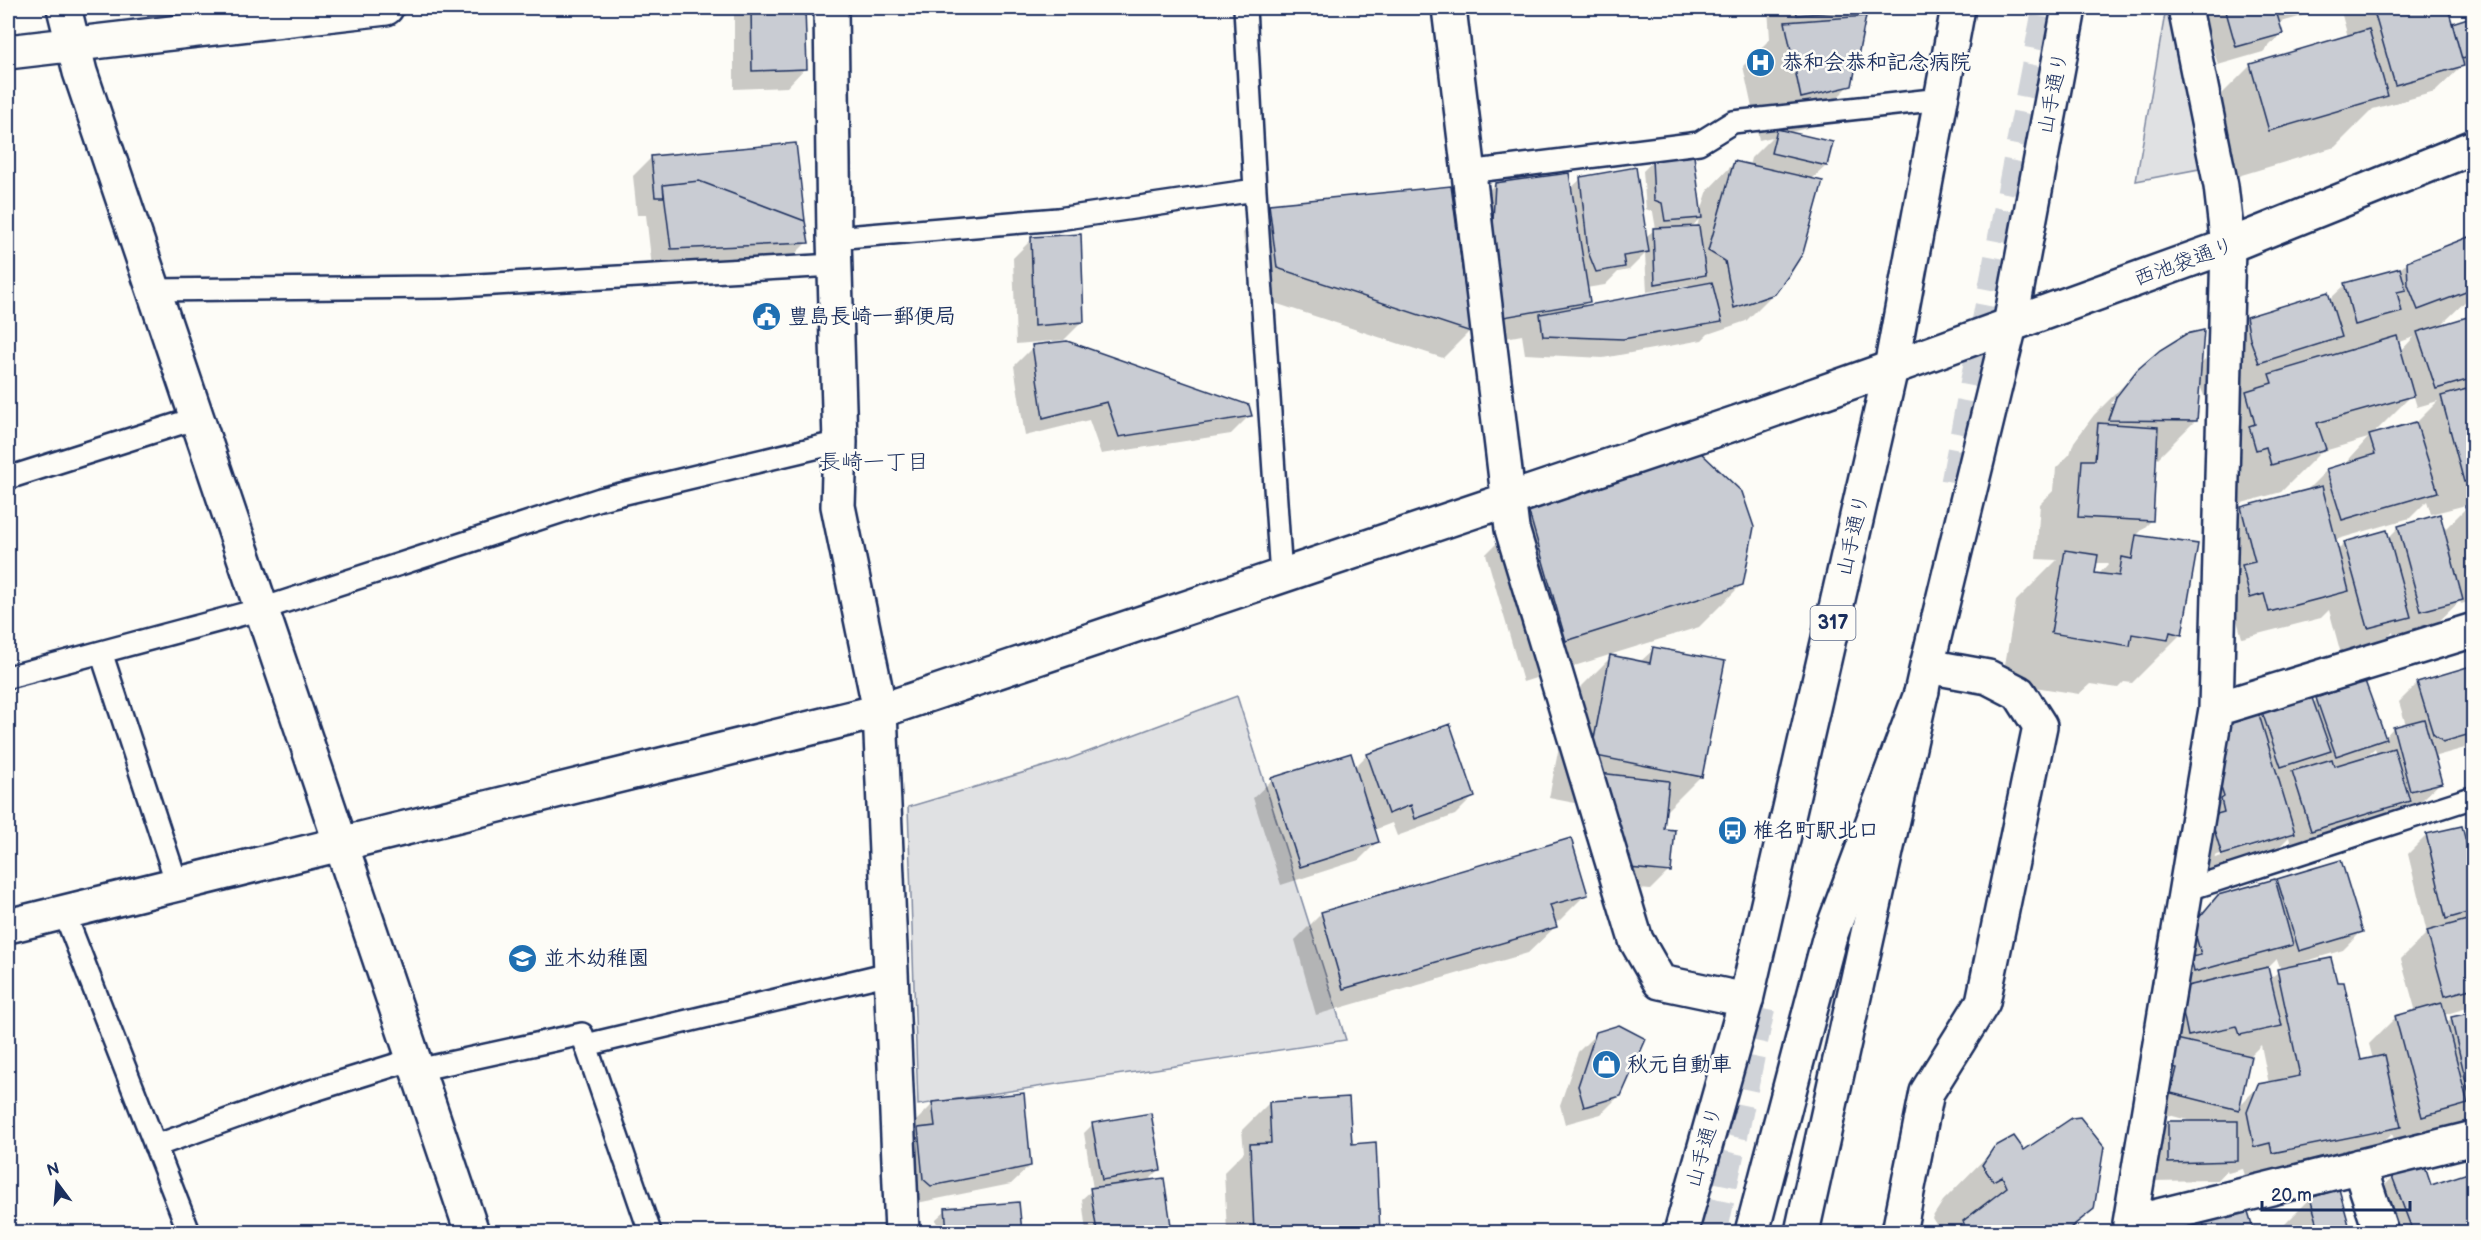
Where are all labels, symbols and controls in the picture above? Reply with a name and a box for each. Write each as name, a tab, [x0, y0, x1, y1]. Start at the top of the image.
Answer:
hospital icon: 恭和会恭和記念病院	[1745, 46, 1777, 78]
street label: 山手通り	[2033, 49, 2073, 137]
place label: 恭和会恭和記念病院	[1782, 50, 1971, 75]
street label: 西池袋通り	[2130, 232, 2238, 292]
public building icon: 豊島長崎一郵便局	[751, 300, 783, 332]
place label: 豊島長崎一郵便局	[788, 304, 956, 329]
district label: 長崎一丁目	[819, 449, 929, 476]
street label: 山手通り	[1831, 491, 1875, 579]
road number: 317	[1810, 606, 1856, 640]
bus stop icon: 椎名町駅北口	[1716, 814, 1748, 846]
place label: 椎名町駅北口	[1753, 818, 1879, 843]
school or university icon: 並木幼稚園	[507, 942, 539, 974]
place label: 並木幼稚園	[544, 946, 649, 971]
shop icon: 秋元自動車	[1590, 1048, 1622, 1080]
place label: 秋元自動車	[1627, 1052, 1732, 1077]
street label: 山手通り	[1680, 1103, 1728, 1191]
north arrow	[27, 1153, 87, 1213]
text: N	[45, 1159, 62, 1181]
scale bar	[2262, 1174, 2410, 1212]
text: 20 m	[2271, 1185, 2312, 1206]

